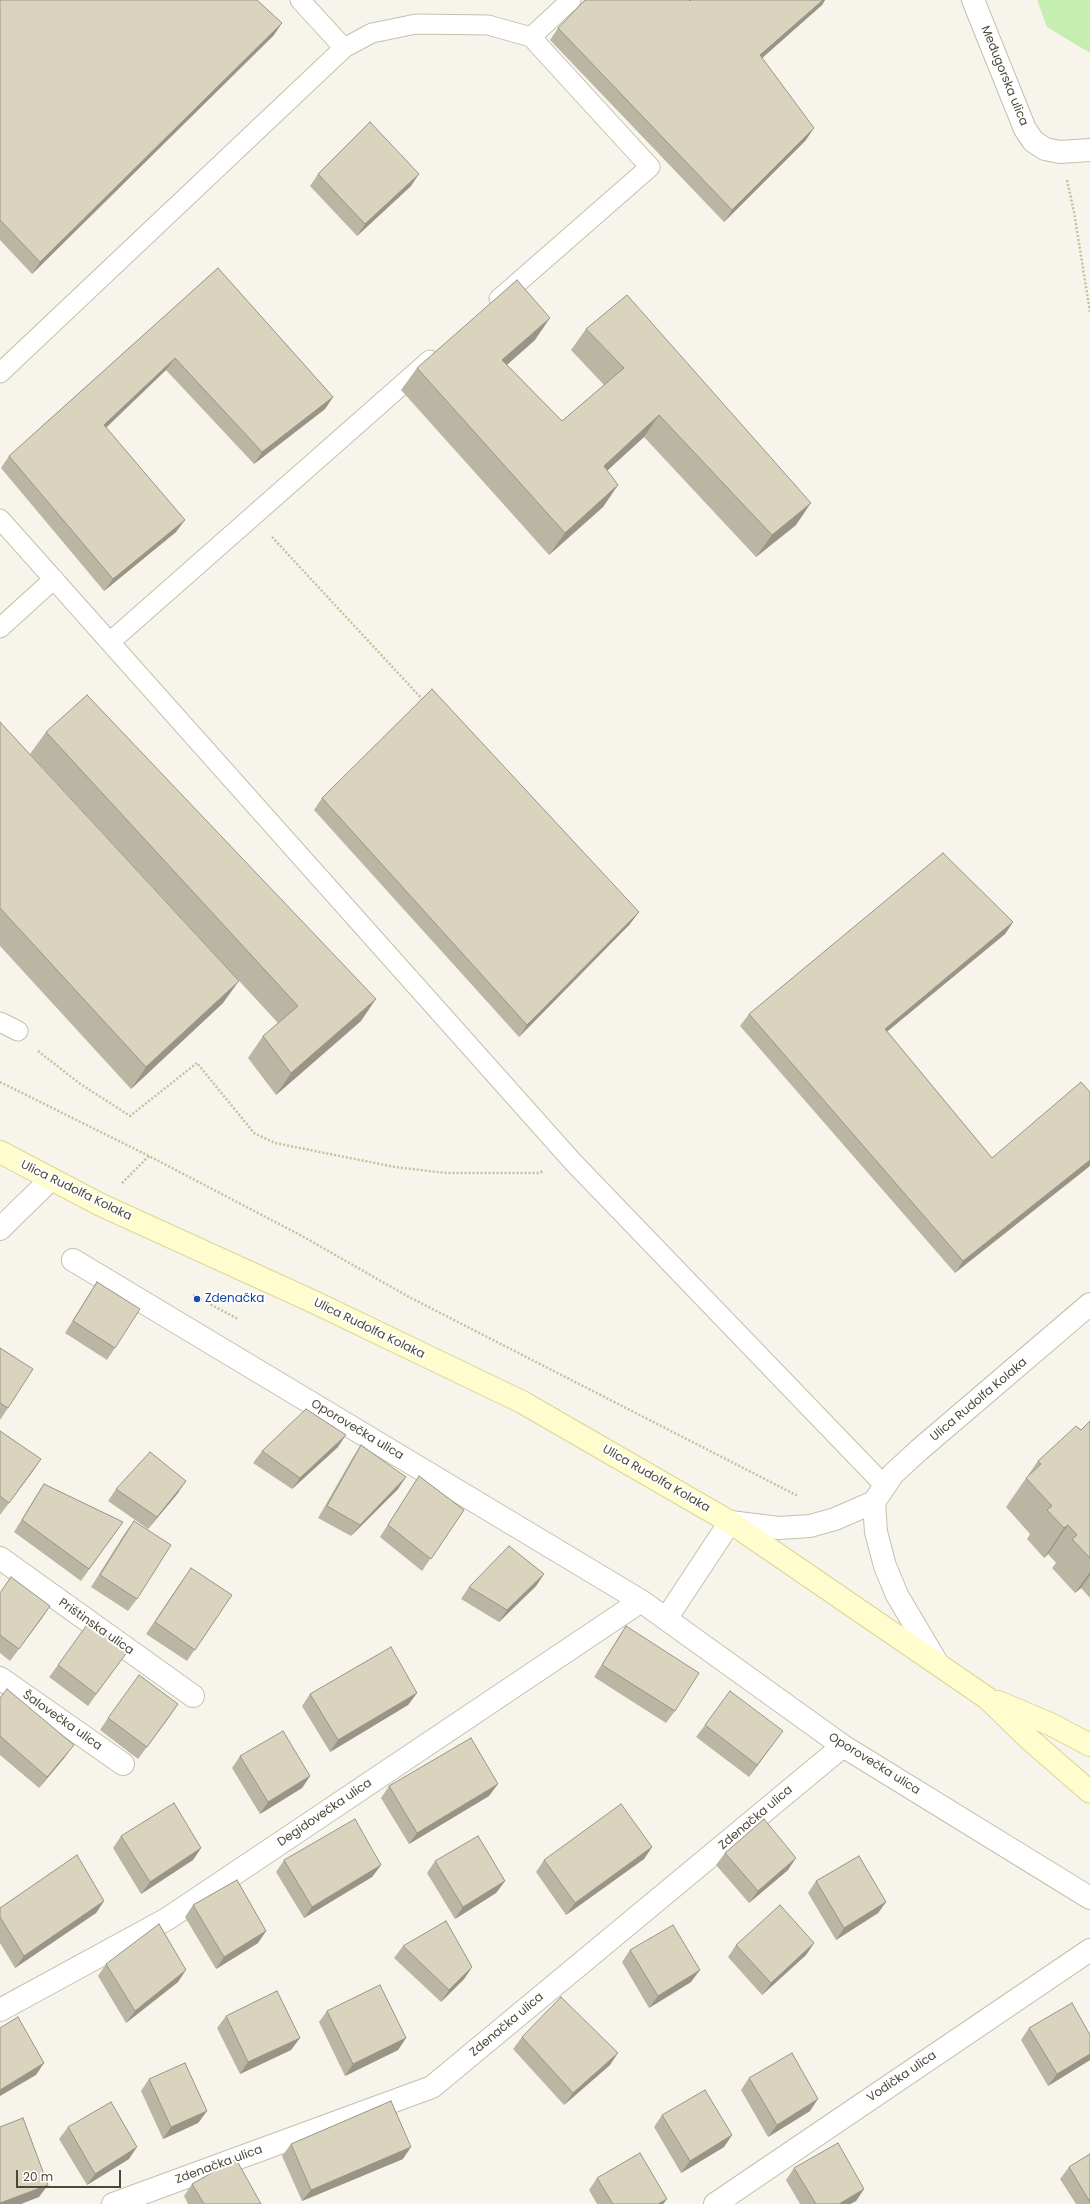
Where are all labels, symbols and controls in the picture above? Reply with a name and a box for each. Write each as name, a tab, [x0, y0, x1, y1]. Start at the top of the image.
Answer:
street label: Međugorska ulica	[977, 24, 1031, 128]
street label: Ulica Rudolfa Kolaka	[18, 1158, 134, 1224]
place label: Zdenačka	[205, 1292, 264, 1306]
marker: Zdenačka	[192, 1294, 202, 1304]
street label: Ulica Rudolfa Kolaka	[311, 1296, 427, 1362]
street label: Ulica Rudolfa Kolaka	[928, 1355, 1030, 1445]
street label: Oporovečka ulica	[308, 1397, 406, 1463]
street label: Ulica Rudolfa Kolaka	[600, 1442, 712, 1516]
street label: Prištinska ulica	[56, 1596, 136, 1658]
street label: Šalovečka ulica	[19, 1688, 105, 1754]
street label: Oporovečka ulica	[826, 1730, 922, 1798]
street label: Degidovečka ulica	[275, 1776, 375, 1850]
street label: Zdenačka ulica	[716, 1783, 796, 1853]
street label: Zdenačka ulica	[467, 1990, 547, 2060]
street label: Vodička ulica	[865, 2048, 939, 2106]
street label: Zdenačka ulica	[174, 2143, 264, 2187]
scale bar	[18, 2162, 123, 2188]
text: 20 m	[23, 2168, 53, 2185]

